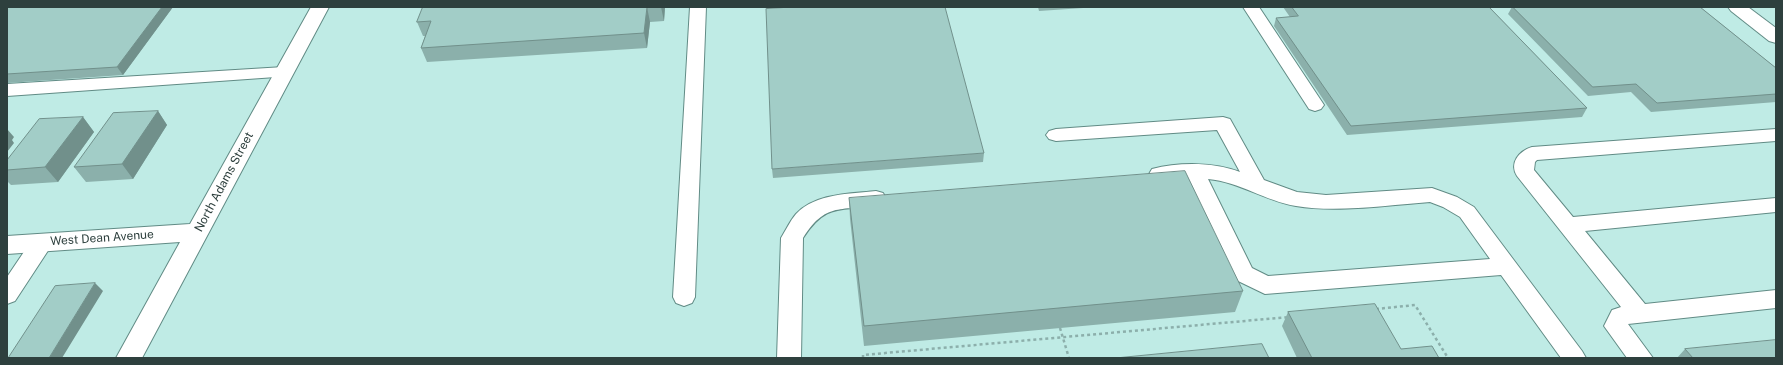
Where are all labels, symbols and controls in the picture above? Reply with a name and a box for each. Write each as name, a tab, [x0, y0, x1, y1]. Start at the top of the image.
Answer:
street label: North Adams Street	[192, 129, 256, 235]
street label: West Dean Avenue	[50, 227, 154, 249]

